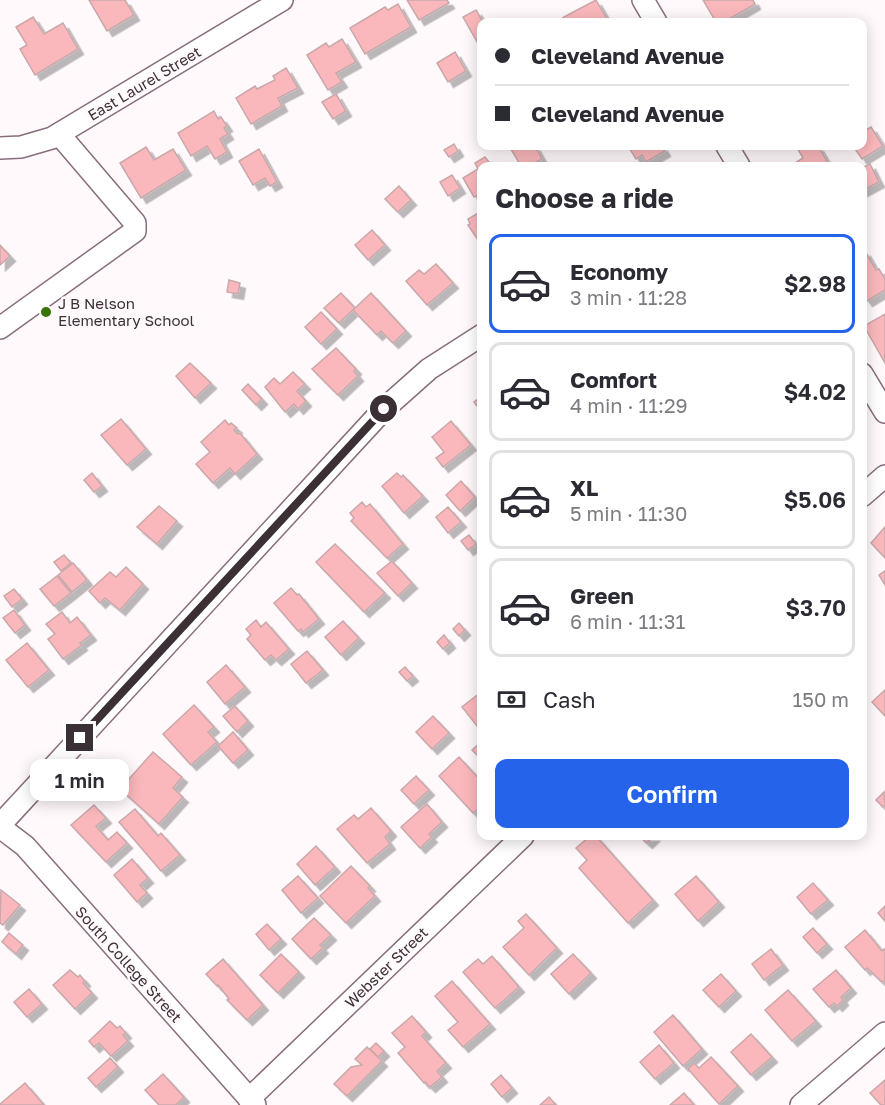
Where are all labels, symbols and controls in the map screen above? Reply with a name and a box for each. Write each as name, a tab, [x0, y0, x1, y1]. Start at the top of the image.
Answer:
street label: East Laurel Street	[84, 42, 204, 124]
text: Cleveland Avenue	[531, 42, 724, 69]
text: Cleveland Avenue	[531, 100, 724, 127]
text: Choose a ride	[495, 182, 674, 214]
icon: car	[498, 257, 552, 311]
text: Economy	[570, 258, 668, 285]
text: $2.98	[784, 270, 846, 297]
text: 3 min · 11:28	[570, 285, 687, 309]
place label: J B Nelson Elementary School	[58, 294, 194, 329]
marker: J B Nelson Elementary School	[39, 305, 53, 319]
icon: car	[498, 365, 552, 419]
text: Comfort	[570, 366, 657, 393]
text: $4.02	[784, 378, 846, 405]
text: 4 min · 11:29	[570, 393, 688, 417]
route start	[370, 395, 397, 422]
icon: car	[498, 473, 552, 527]
text: XL	[570, 474, 598, 501]
text: $5.06	[784, 486, 846, 513]
text: 5 min · 11:30	[570, 501, 687, 525]
icon: car	[498, 581, 552, 635]
text: Green	[570, 582, 634, 609]
text: $3.70	[785, 594, 846, 621]
text: 6 min · 11:31	[570, 609, 685, 633]
icon: cash	[495, 683, 528, 716]
text: Cash	[543, 686, 596, 713]
text: 150 m	[793, 687, 849, 711]
route end	[66, 724, 93, 751]
callout: 1 min	[31, 759, 130, 801]
button: Confirm	[495, 759, 849, 828]
text: 1 min	[54, 768, 105, 792]
street label: South College Street	[72, 902, 186, 1026]
street label: Webster Street	[341, 923, 431, 1011]

